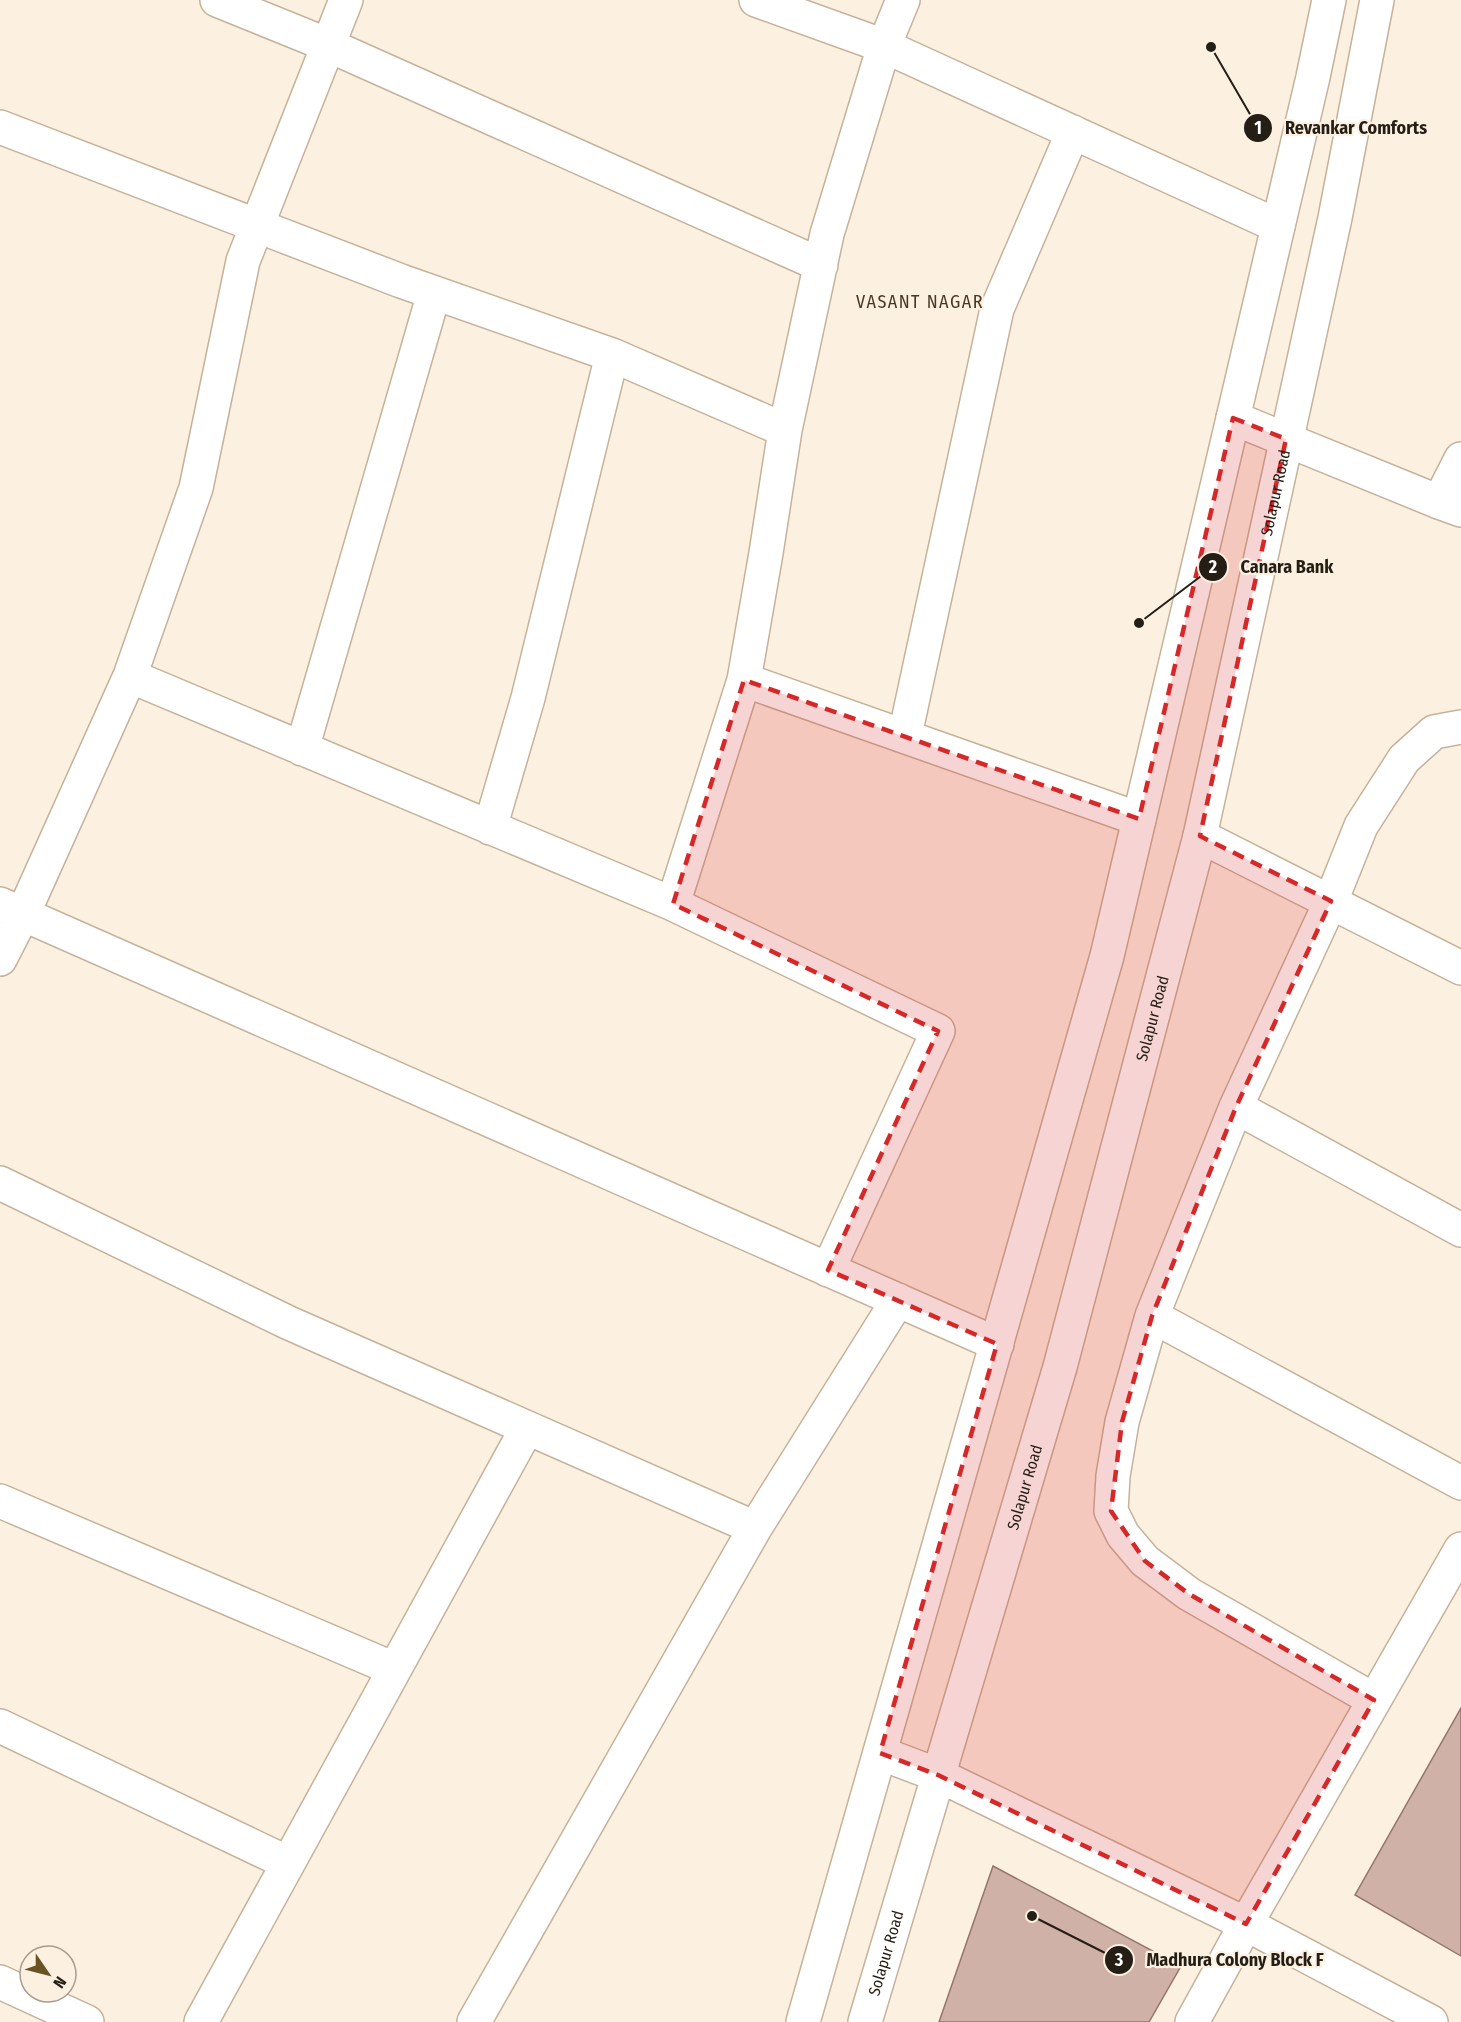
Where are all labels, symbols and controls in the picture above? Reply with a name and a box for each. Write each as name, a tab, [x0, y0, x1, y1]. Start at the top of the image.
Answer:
callout: Revankar Comforts	[1243, 110, 1439, 146]
text: 1	[1254, 117, 1262, 139]
text: Revankar Comforts	[1285, 117, 1427, 139]
district label: VASANT NAGAR	[856, 291, 984, 313]
street label: Solapur Road	[1256, 448, 1294, 538]
callout: Canara Bank	[1198, 549, 1345, 585]
text: 2	[1208, 556, 1217, 578]
text: Canara Bank	[1241, 556, 1334, 578]
street label: Solapur Road	[1132, 973, 1172, 1063]
street label: Solapur Road	[1003, 1442, 1046, 1532]
street label: Solapur Road	[864, 1908, 907, 1998]
callout: Madhura Colony Block F	[1104, 1942, 1335, 1978]
north arrow	[18, 1944, 78, 2004]
text: 3	[1114, 1949, 1124, 1971]
text: Madhura Colony Block F	[1146, 1949, 1324, 1971]
text: N	[49, 1973, 70, 1992]

